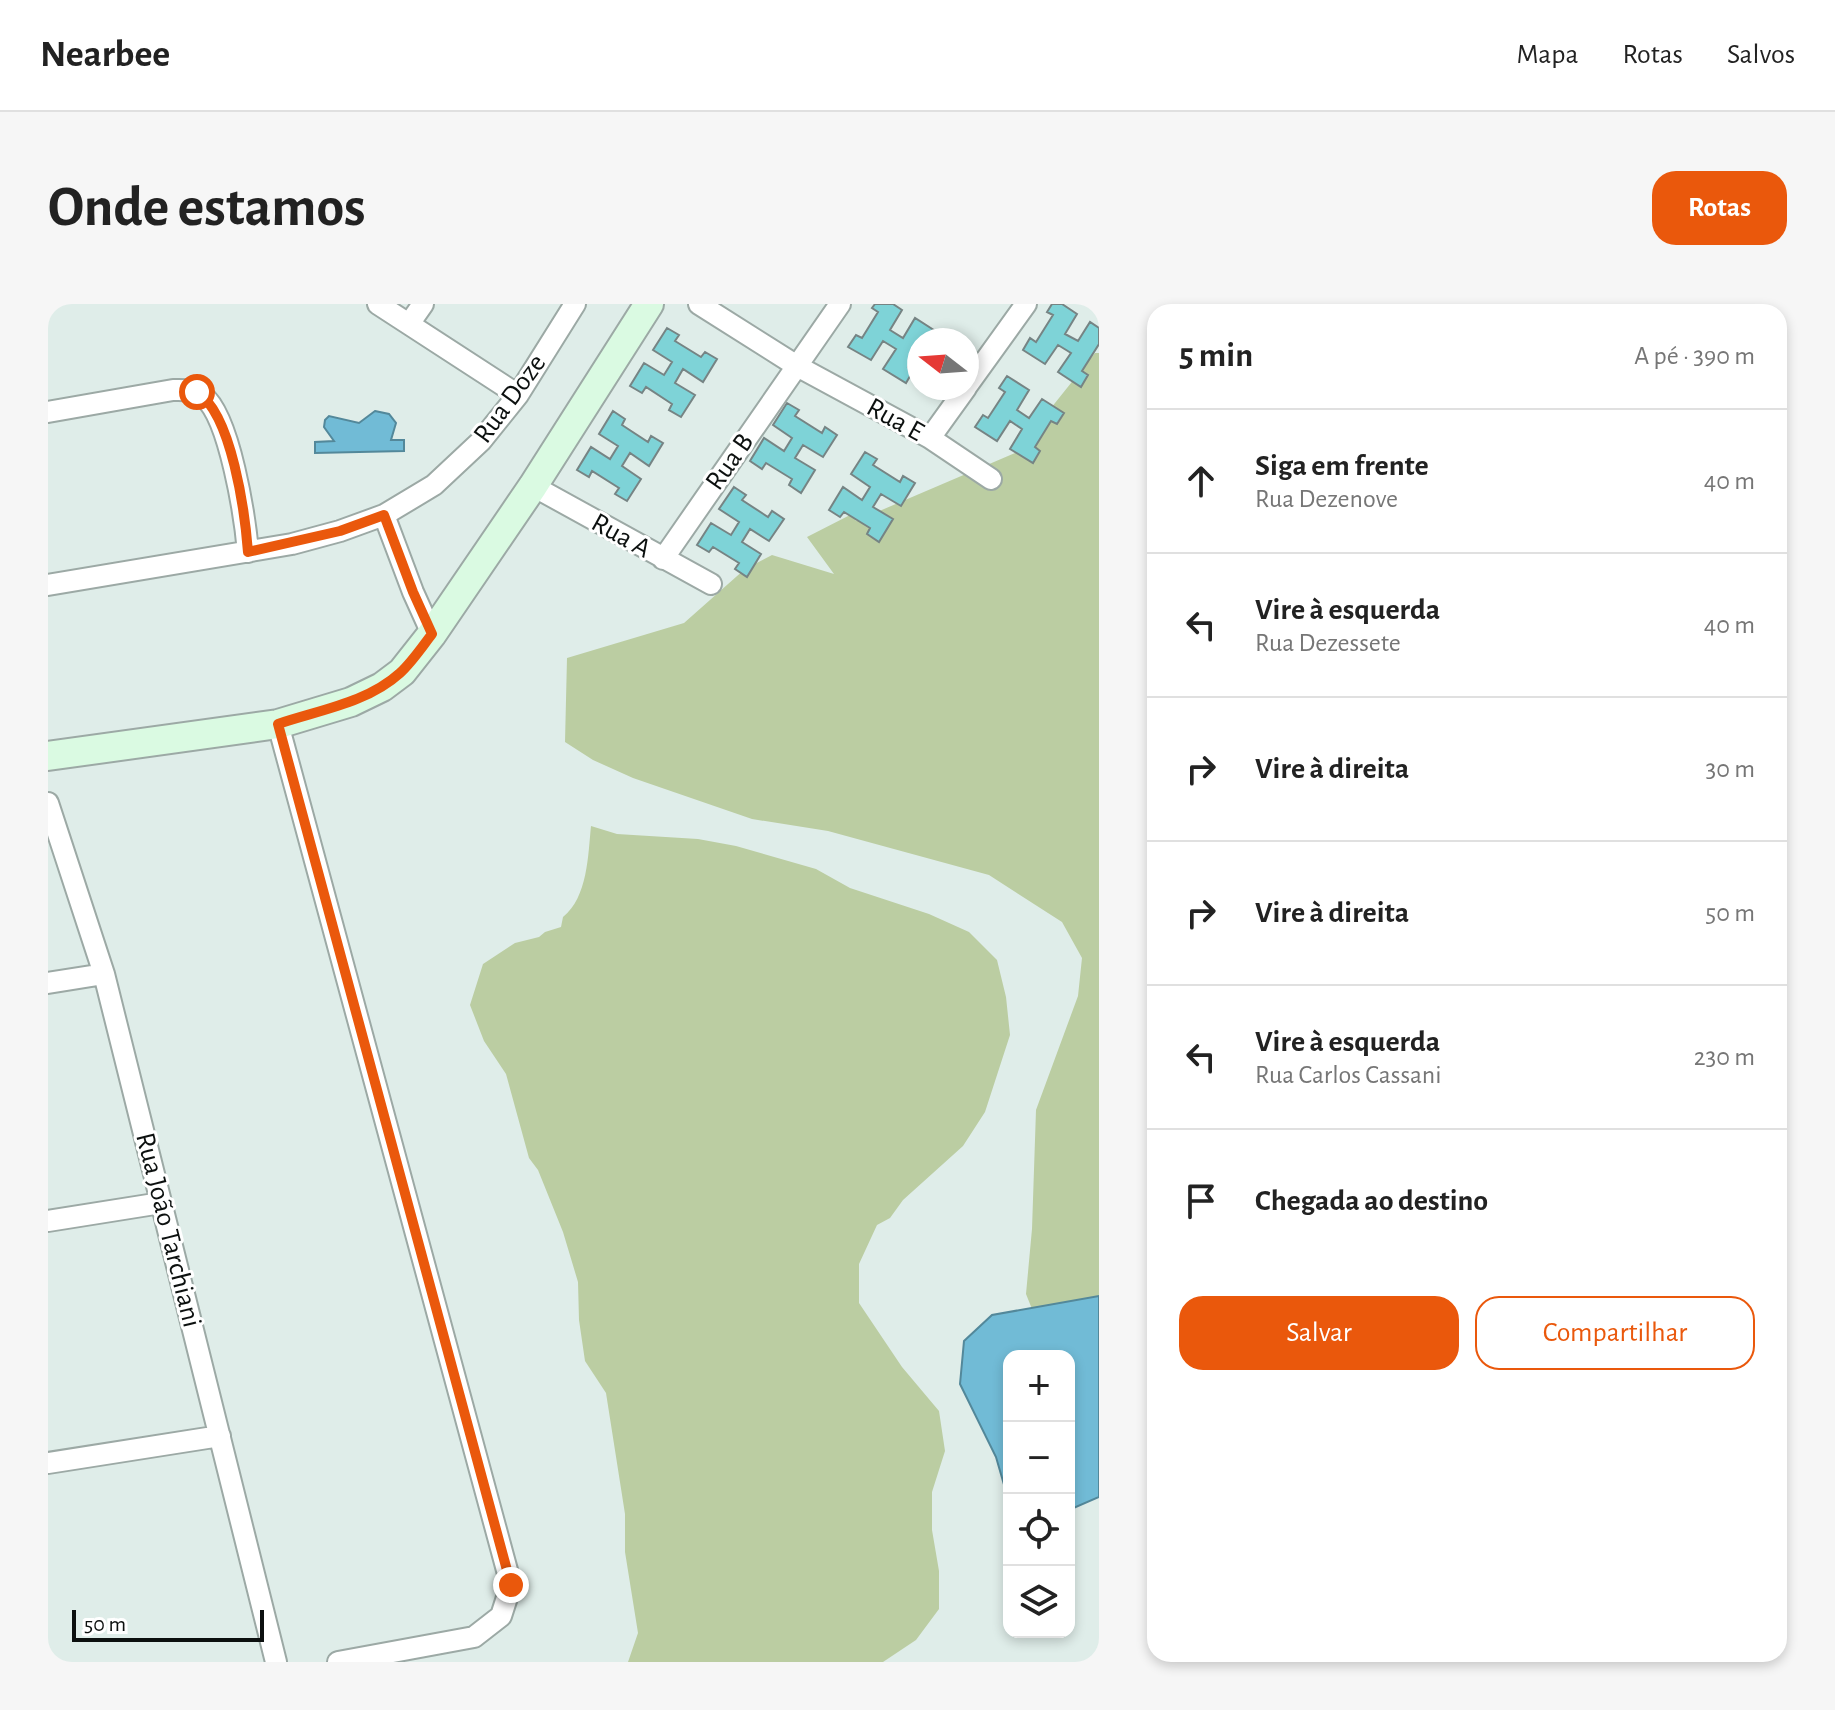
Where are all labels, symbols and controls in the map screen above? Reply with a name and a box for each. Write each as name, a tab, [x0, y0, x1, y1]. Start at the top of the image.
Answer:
text: Nearbee	[40, 36, 170, 74]
text: Mapa	[1517, 41, 1578, 69]
text: Rotas	[1622, 41, 1683, 69]
text: Salvos	[1727, 41, 1795, 69]
button: Rotas	[1652, 171, 1787, 245]
text: Onde estamos	[48, 180, 366, 236]
north arrow	[907, 328, 979, 400]
text: 5 min	[1179, 339, 1253, 373]
text: A pé · 390 m	[1634, 343, 1755, 369]
street label: Rua Doze	[469, 349, 551, 449]
route start	[179, 374, 215, 410]
street label: Rua E	[862, 393, 928, 447]
street label: Rua B	[701, 429, 759, 495]
text: Siga em frente	[1255, 451, 1429, 481]
icon: ahead	[1179, 459, 1223, 503]
text: 40 m	[1704, 468, 1755, 494]
text: Rua Dezenove	[1255, 486, 1398, 512]
street label: Rua A	[587, 508, 655, 564]
text: Vire à esquerda	[1255, 595, 1440, 625]
icon: left	[1179, 603, 1223, 647]
text: 40 m	[1704, 612, 1755, 638]
text: Rua Dezessete	[1255, 630, 1401, 656]
icon: right	[1179, 747, 1223, 791]
text: Vire à direita	[1255, 754, 1409, 784]
text: 30 m	[1705, 756, 1755, 782]
icon: right	[1179, 891, 1223, 935]
text: Vire à direita	[1255, 898, 1409, 928]
text: 50 m	[1705, 900, 1755, 926]
text: Vire à esquerda	[1255, 1027, 1440, 1057]
icon: left	[1179, 1035, 1223, 1079]
text: 230 m	[1694, 1044, 1755, 1070]
text: Rua Carlos Cassani	[1255, 1062, 1442, 1088]
street label: Rua João Tarchiani	[130, 1130, 206, 1330]
icon: arrive	[1179, 1179, 1223, 1223]
text: Chegada ao destino	[1255, 1186, 1488, 1216]
button: Salvar	[1179, 1296, 1459, 1370]
button: Compartilhar	[1475, 1296, 1755, 1370]
map controls	[1003, 1350, 1075, 1638]
button: +	[1003, 1350, 1075, 1422]
button: −	[1003, 1422, 1075, 1494]
button: locate	[1003, 1494, 1075, 1566]
button: layers	[1003, 1566, 1075, 1638]
route end	[493, 1567, 529, 1603]
scale bar	[72, 1606, 264, 1642]
text: 50 m	[84, 1613, 126, 1635]

